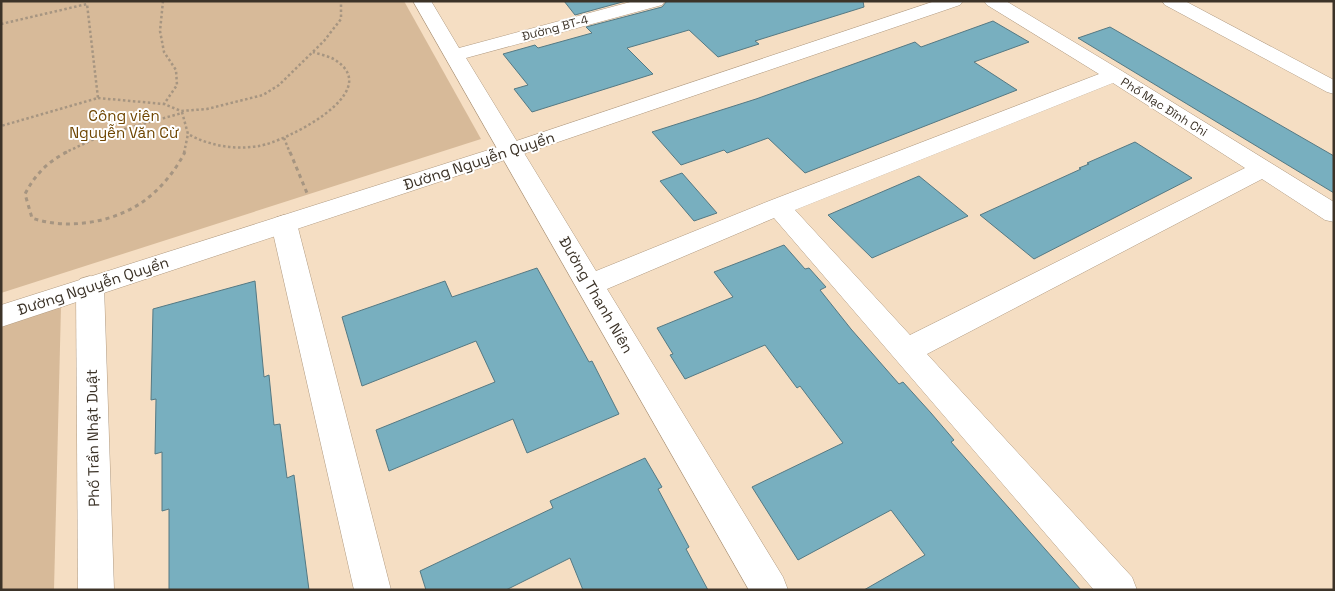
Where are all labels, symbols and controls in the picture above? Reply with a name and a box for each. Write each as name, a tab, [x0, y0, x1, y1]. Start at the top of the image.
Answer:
street label: Đường BT-4	[520, 11, 590, 45]
street label: Phố Mạc Đĩnh Chi	[1118, 74, 1210, 140]
park label: Công viên Nguyễn Văn Cừ	[69, 106, 179, 142]
street label: Đường Nguyễn Quyền	[401, 127, 557, 194]
street label: Đường Thanh Niên	[555, 233, 638, 357]
street label: Đường Nguyễn Quyền	[15, 252, 171, 319]
street label: Phố Trần Nhật Duật	[82, 369, 103, 507]

